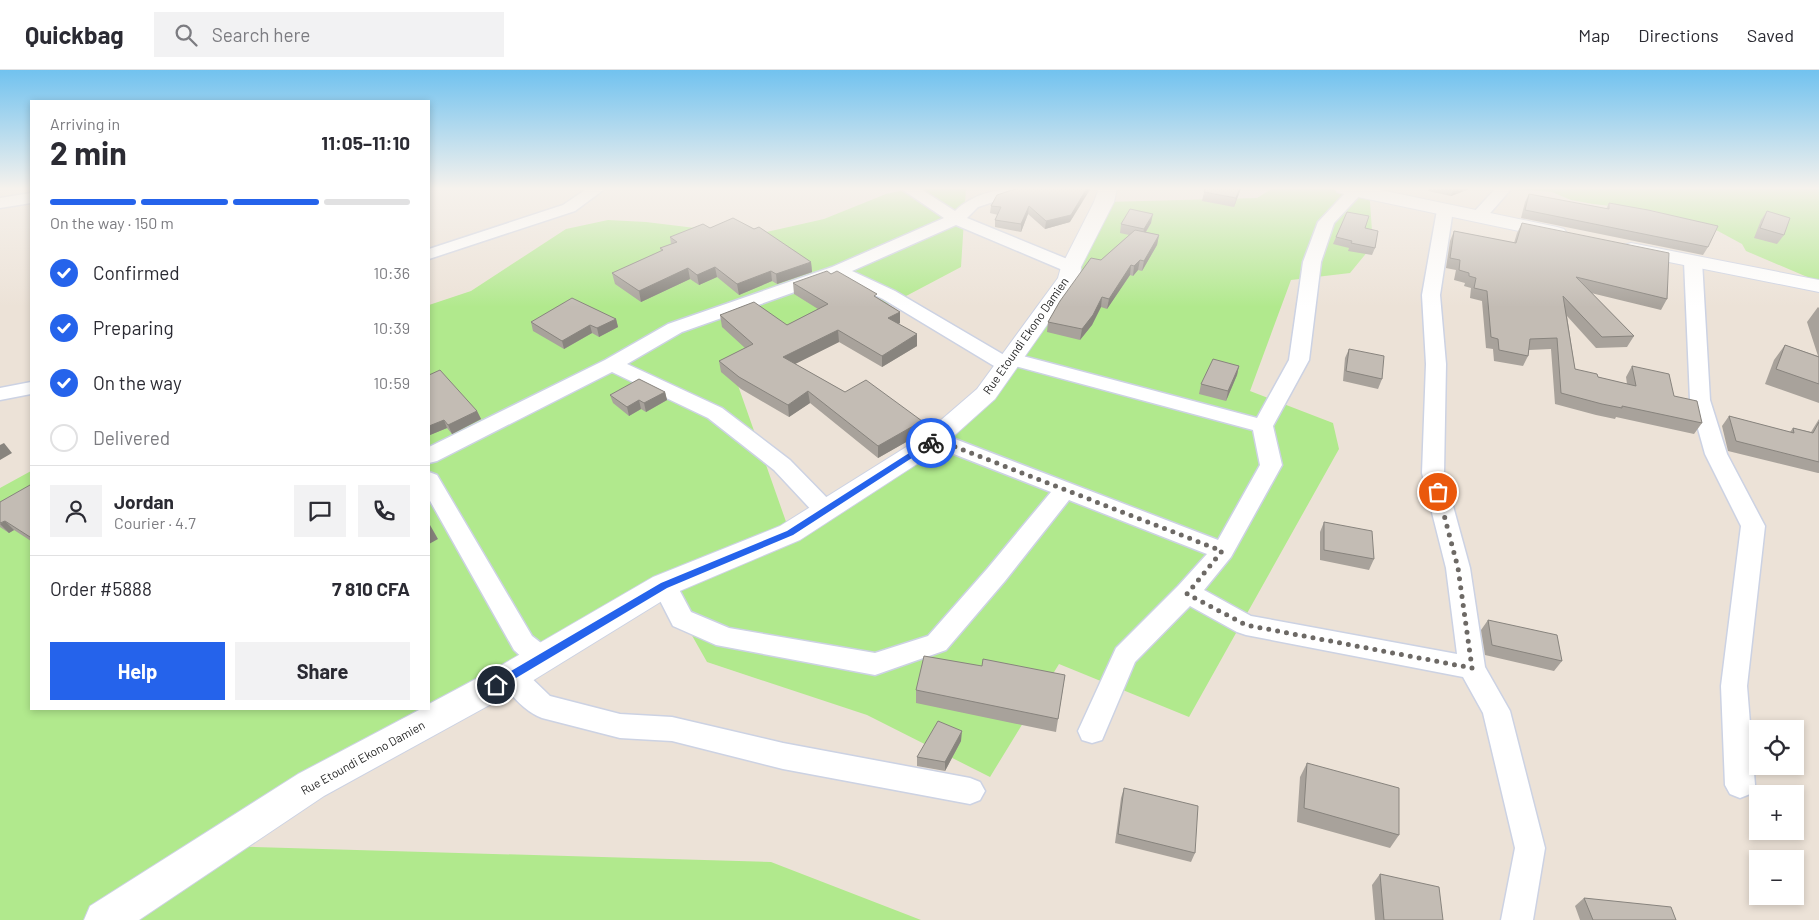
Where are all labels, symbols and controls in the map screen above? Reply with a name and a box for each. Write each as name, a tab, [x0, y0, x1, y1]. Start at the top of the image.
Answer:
search box	[154, 12, 504, 57]
text: Quickbag	[25, 20, 124, 49]
icon: search	[172, 21, 200, 49]
text: Search here	[212, 23, 310, 46]
text: Map	[1578, 24, 1610, 46]
text: Directions	[1638, 24, 1719, 46]
text: Saved	[1747, 24, 1794, 46]
text: Arriving in	[50, 114, 120, 133]
text: 11:05–11:10	[321, 131, 410, 154]
text: 2 min	[50, 133, 127, 171]
text: On the way · 150 m	[50, 213, 174, 232]
icon: check	[50, 259, 78, 287]
text: Confirmed	[93, 261, 180, 284]
text: 10:36	[373, 263, 410, 282]
street label: Rue Etoundi Ekono Damien	[979, 274, 1071, 397]
icon: check	[50, 314, 78, 342]
text: Preparing	[93, 316, 174, 339]
text: 10:39	[373, 318, 410, 337]
icon: check	[50, 369, 78, 397]
text: On the way	[93, 371, 182, 394]
text: 10:59	[373, 373, 410, 392]
courier	[906, 418, 956, 468]
text: Delivered	[93, 426, 170, 449]
icon: bike	[917, 429, 945, 457]
pin	[1417, 471, 1459, 513]
icon: bag	[1424, 478, 1452, 506]
button: person	[50, 485, 102, 537]
button: chat	[294, 485, 346, 537]
button: phone	[358, 485, 410, 537]
text: Jordan	[114, 490, 174, 513]
text: Courier · 4.7	[114, 513, 196, 532]
text: Order #5888	[50, 577, 152, 600]
text: 7 810 CFA	[332, 577, 410, 600]
button: Help	[50, 642, 225, 700]
button: Share	[235, 642, 410, 700]
pin	[475, 664, 517, 706]
icon: home	[482, 671, 510, 699]
street label: Rue Etoundi Ekono Damien	[298, 717, 427, 797]
map controls	[1749, 720, 1804, 905]
button: locate	[1749, 720, 1804, 775]
button: +	[1749, 785, 1804, 840]
button: −	[1749, 850, 1804, 905]

